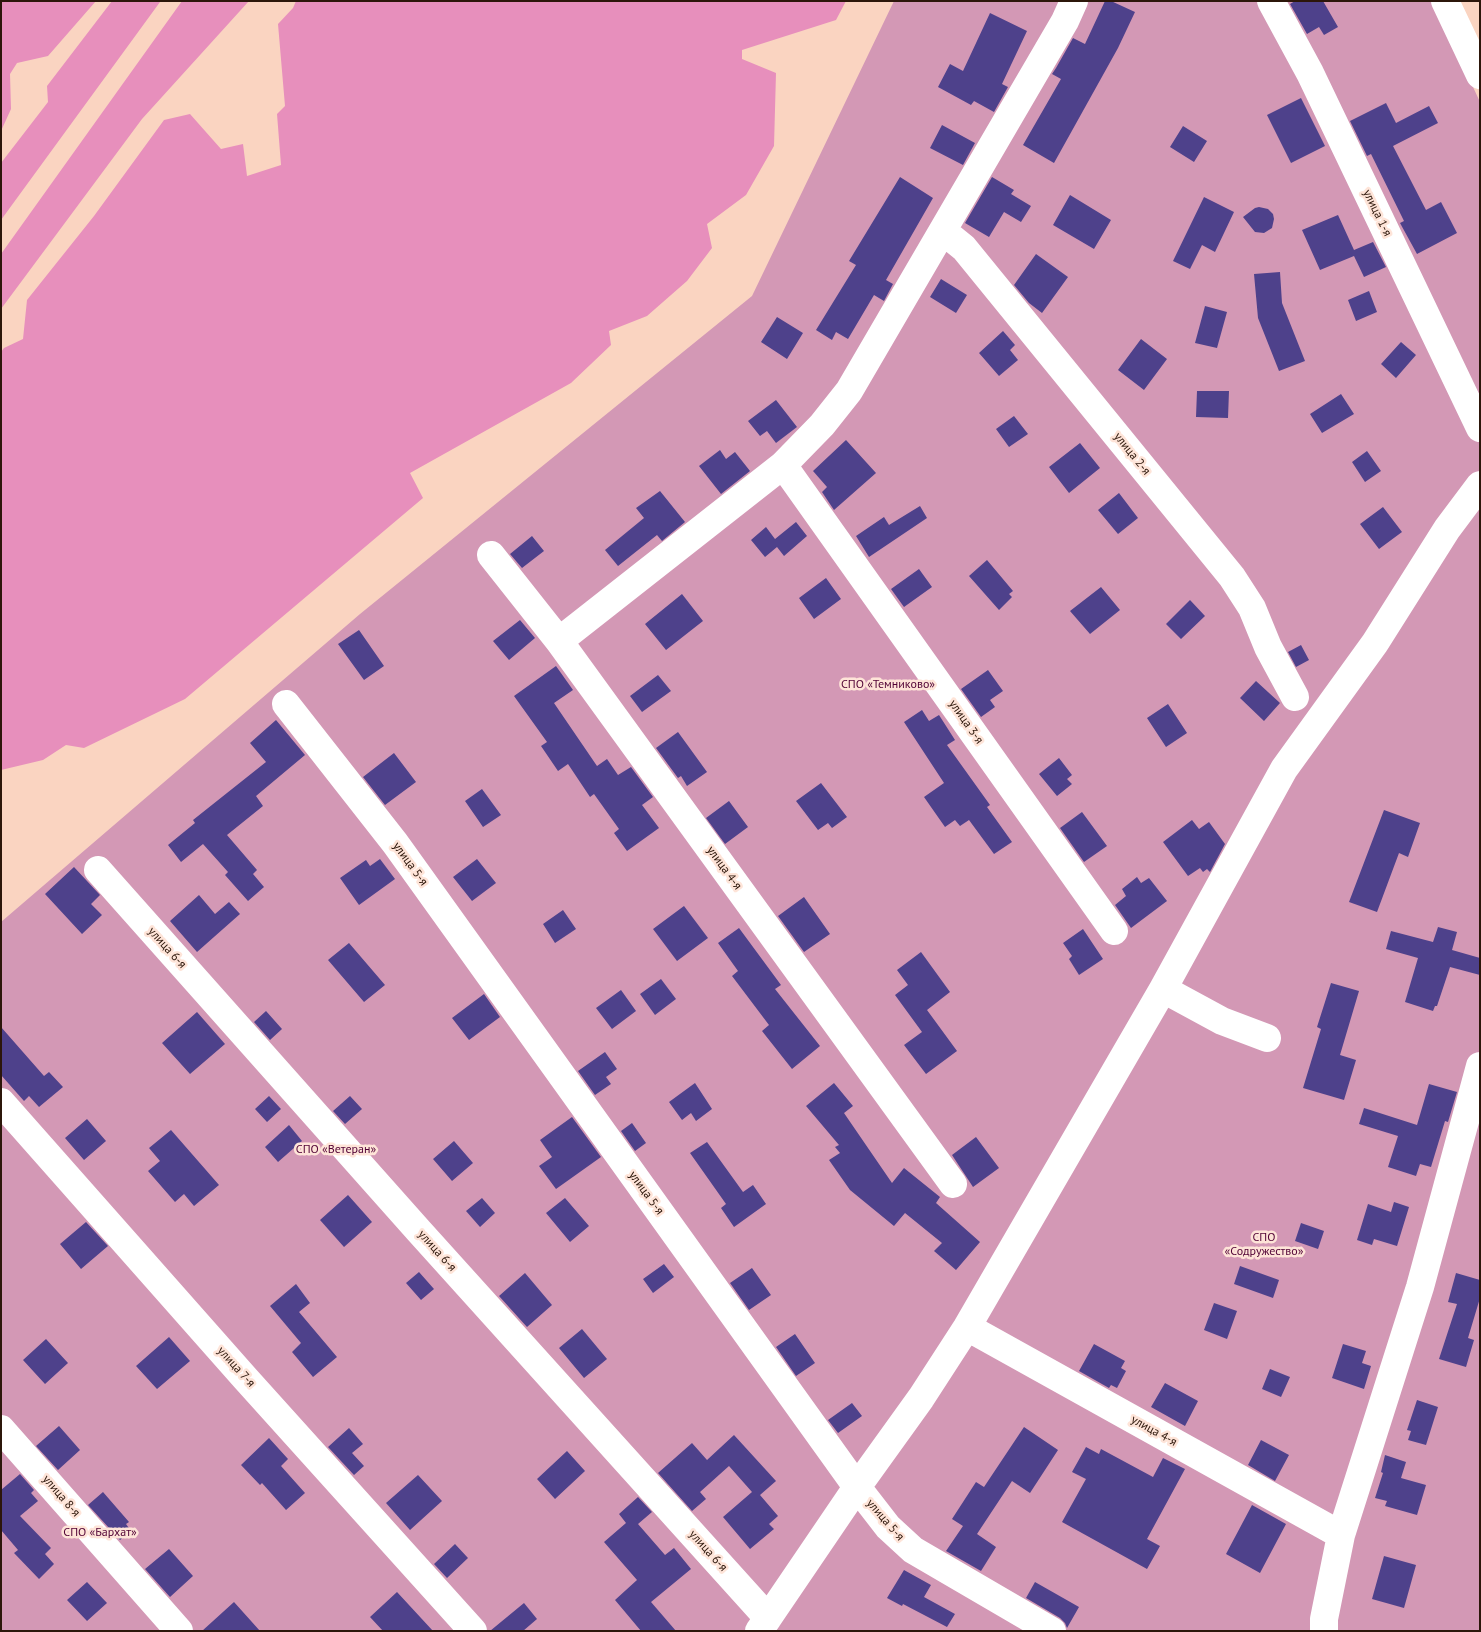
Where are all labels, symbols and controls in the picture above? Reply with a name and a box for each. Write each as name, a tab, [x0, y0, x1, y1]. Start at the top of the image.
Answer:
street label: улица 1-я	[1360, 187, 1394, 239]
street label: улица 2-я	[1111, 430, 1153, 478]
park label: СПО «Темниково»	[841, 678, 935, 692]
street label: улица 3-я	[946, 697, 986, 747]
street label: улица 5-я	[389, 839, 431, 889]
street label: улица 4-я	[703, 843, 745, 893]
street label: улица 6-я	[145, 924, 189, 972]
park label: СПО «Ветеран»	[296, 1143, 376, 1157]
street label: улица 5-я	[625, 1168, 667, 1218]
street label: улица 6-я	[415, 1227, 459, 1275]
park label: СПО «Содружество»	[1225, 1231, 1303, 1259]
street label: улица 7-я	[214, 1344, 258, 1390]
street label: улица 4-я	[1129, 1413, 1179, 1449]
street label: улица 8-я	[39, 1472, 83, 1520]
street label: улица 5-я	[863, 1496, 907, 1544]
park label: СПО «Бархат»	[63, 1526, 137, 1540]
street label: улица 6-я	[686, 1527, 730, 1575]

